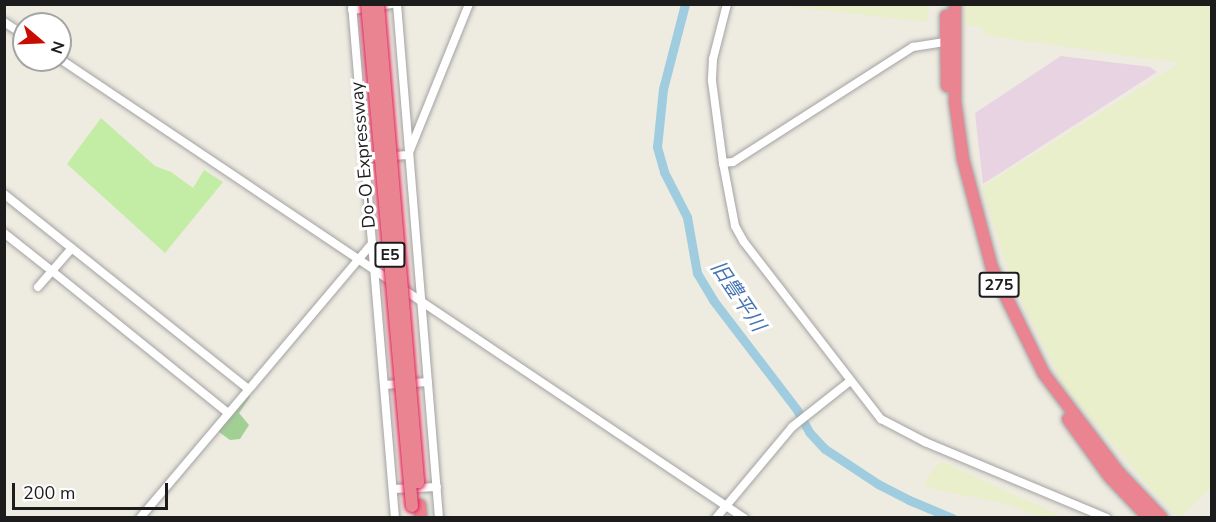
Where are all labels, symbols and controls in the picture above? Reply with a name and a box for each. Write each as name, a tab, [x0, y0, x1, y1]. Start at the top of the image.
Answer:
north arrow	[12, 12, 72, 72]
text: N	[45, 38, 69, 56]
street label: Do-O Expressway	[346, 81, 380, 229]
road number: E5	[374, 242, 406, 268]
water label: 旧豊平川	[706, 256, 770, 336]
road number: 275	[978, 272, 1020, 298]
scale bar	[15, 471, 171, 509]
text: 200 m	[23, 481, 75, 505]

